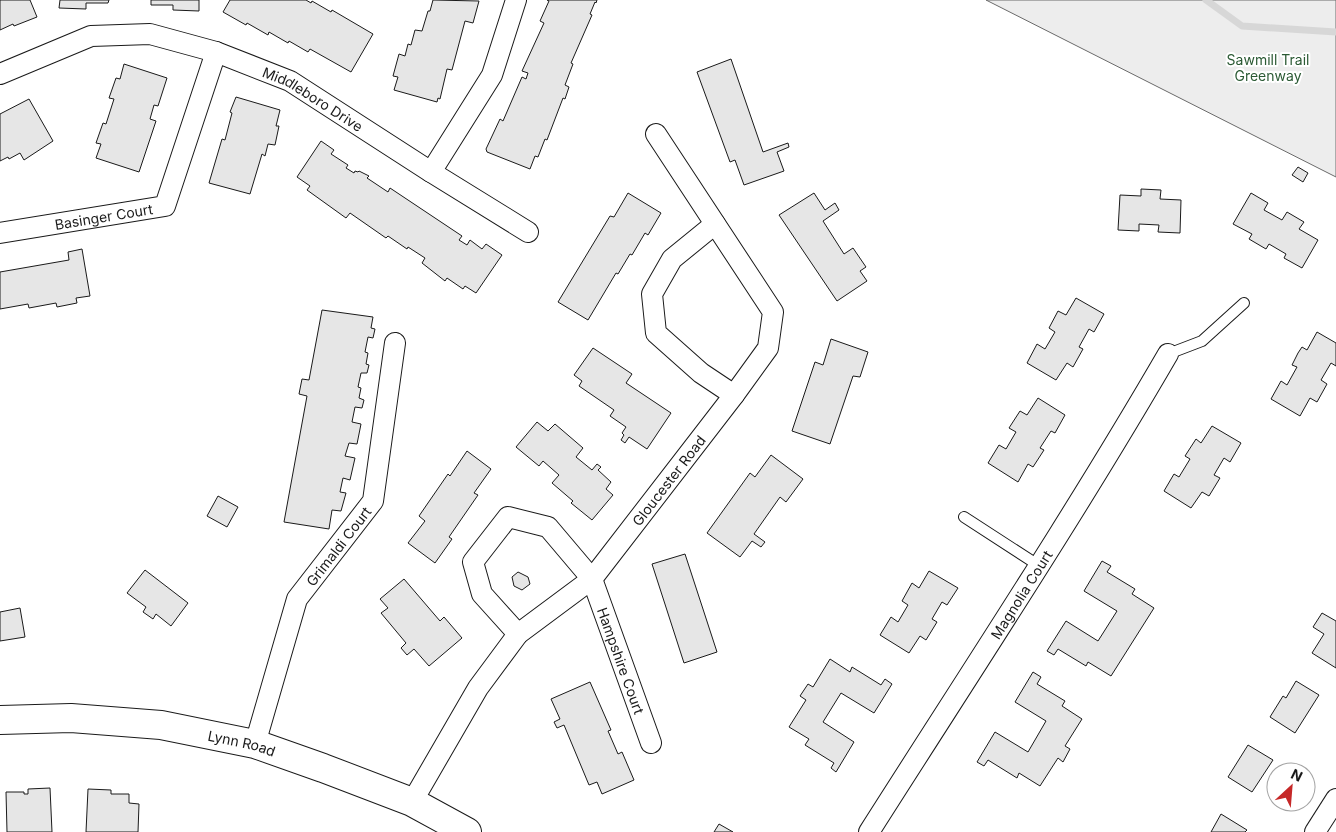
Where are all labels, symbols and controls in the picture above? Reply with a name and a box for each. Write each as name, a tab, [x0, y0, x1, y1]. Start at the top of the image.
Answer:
park label: Sawmill Trail Greenway	[1227, 51, 1309, 84]
street label: Middleboro Drive	[260, 63, 366, 134]
street label: Basinger Court	[53, 200, 154, 232]
street label: Gloucester Road	[628, 432, 709, 529]
street label: Grimaldi Court	[302, 503, 374, 589]
street label: Magnolia Court	[987, 547, 1055, 642]
street label: Hampshire Court	[594, 605, 648, 717]
street label: Lynn Road	[206, 726, 278, 759]
north arrow	[1266, 762, 1316, 812]
text: N	[1288, 765, 1305, 785]

